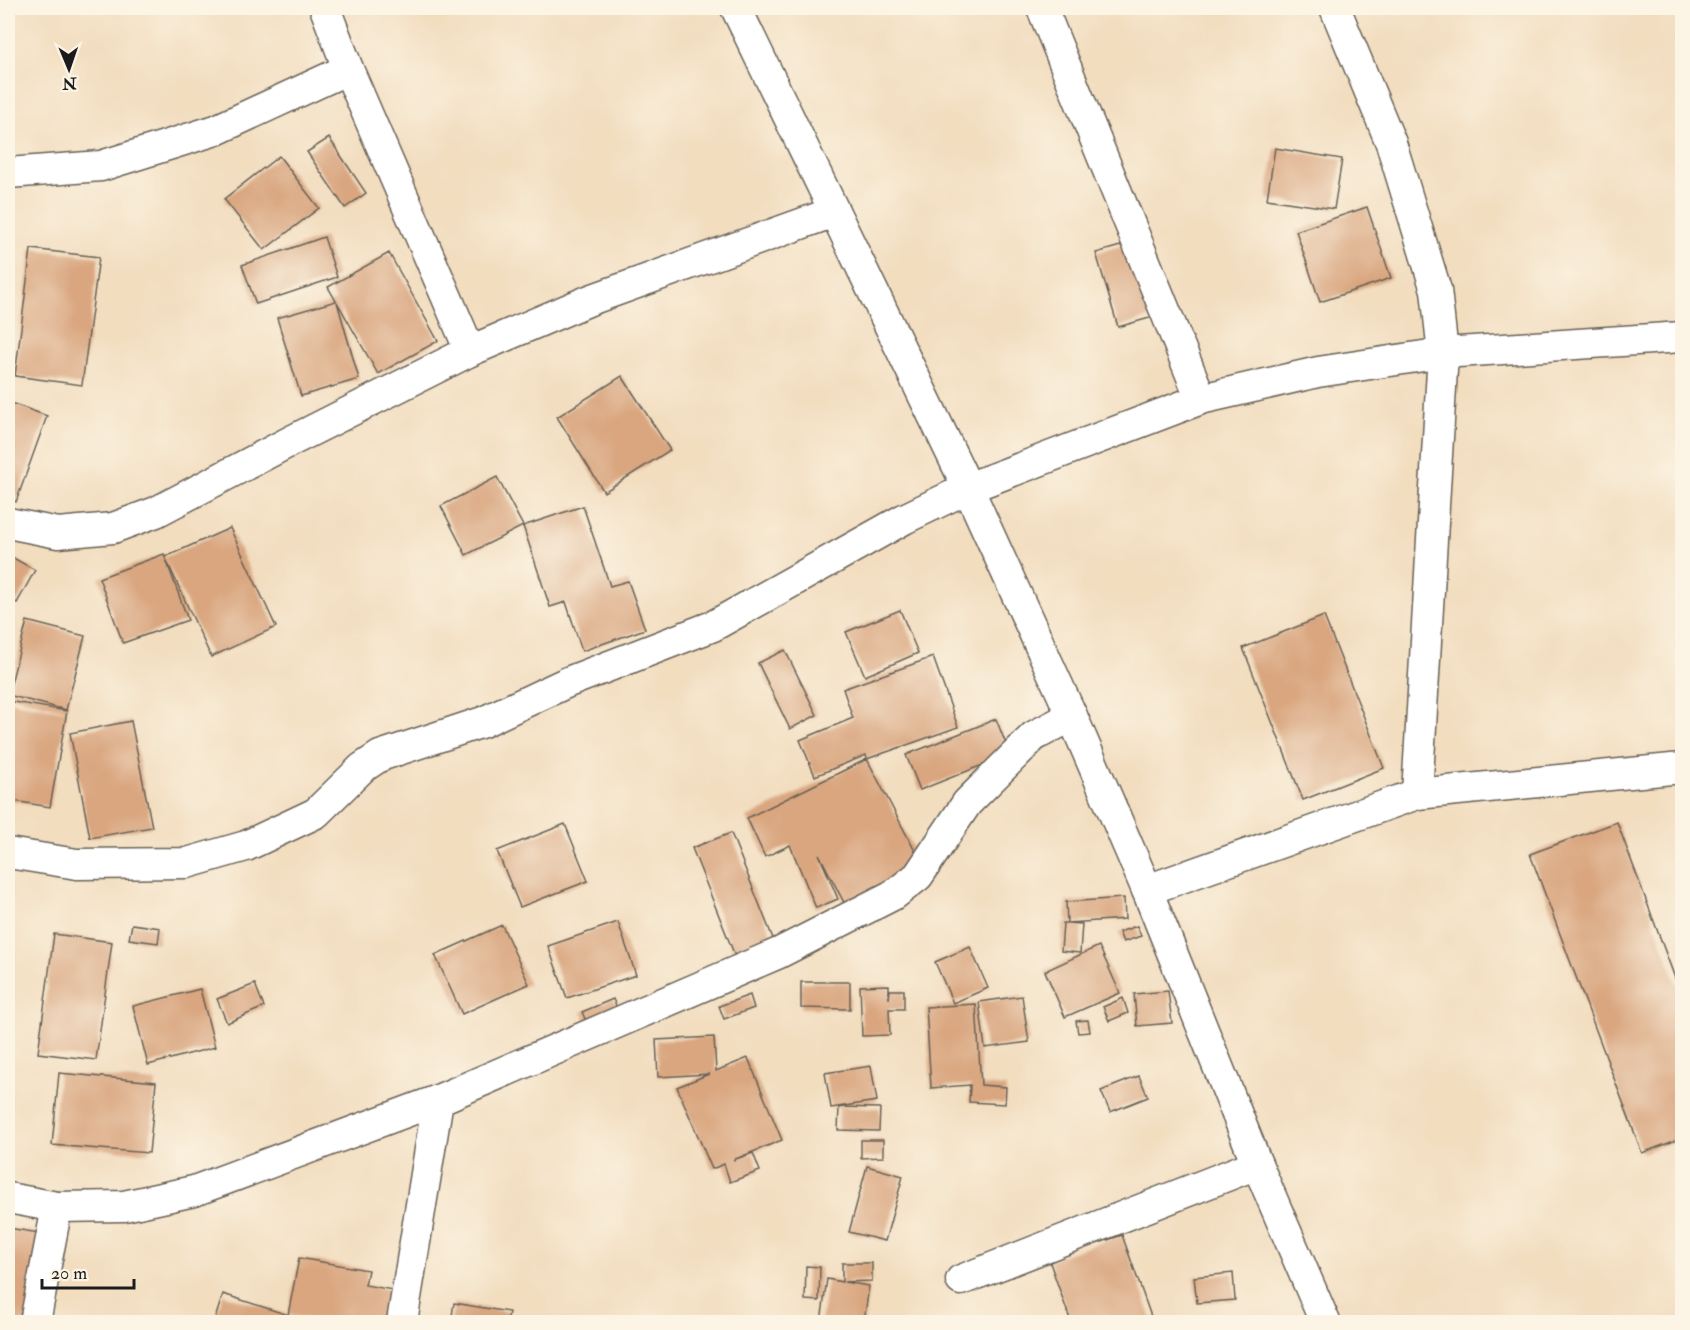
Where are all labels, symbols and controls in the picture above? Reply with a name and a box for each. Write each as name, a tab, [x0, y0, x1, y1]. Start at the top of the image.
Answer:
north arrow	[39, 39, 99, 99]
text: N	[61, 73, 78, 93]
scale bar	[42, 1252, 134, 1290]
text: 20 m	[51, 1262, 87, 1285]

